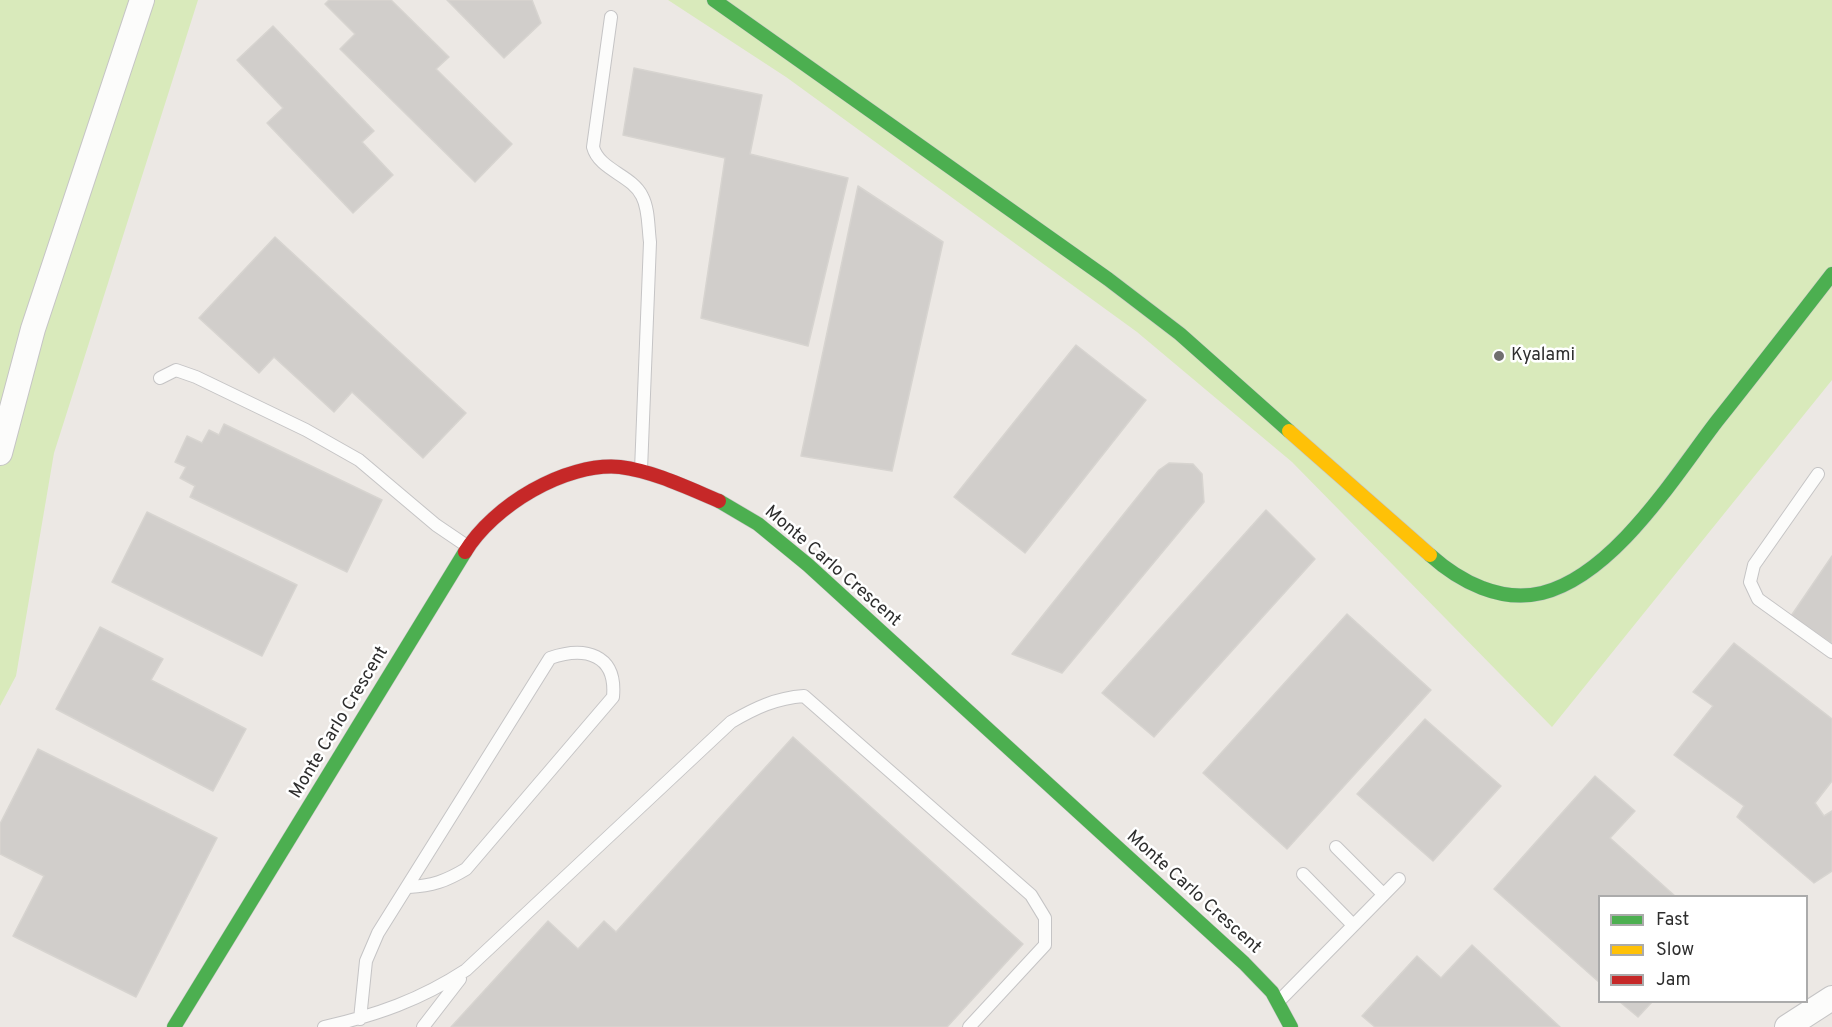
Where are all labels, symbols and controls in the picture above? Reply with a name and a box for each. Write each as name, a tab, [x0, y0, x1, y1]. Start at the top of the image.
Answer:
place label: Kyalami	[1511, 345, 1575, 367]
marker: Kyalami	[1492, 349, 1506, 363]
street label: Monte Carlo Crescent	[759, 502, 905, 632]
street label: Monte Carlo Crescent	[286, 643, 394, 803]
street label: Monte Carlo Crescent	[1121, 827, 1265, 959]
legend	[1598, 895, 1808, 1003]
text: Fast	[1656, 909, 1689, 932]
text: Slow	[1656, 939, 1694, 962]
text: Jam	[1656, 969, 1691, 992]

